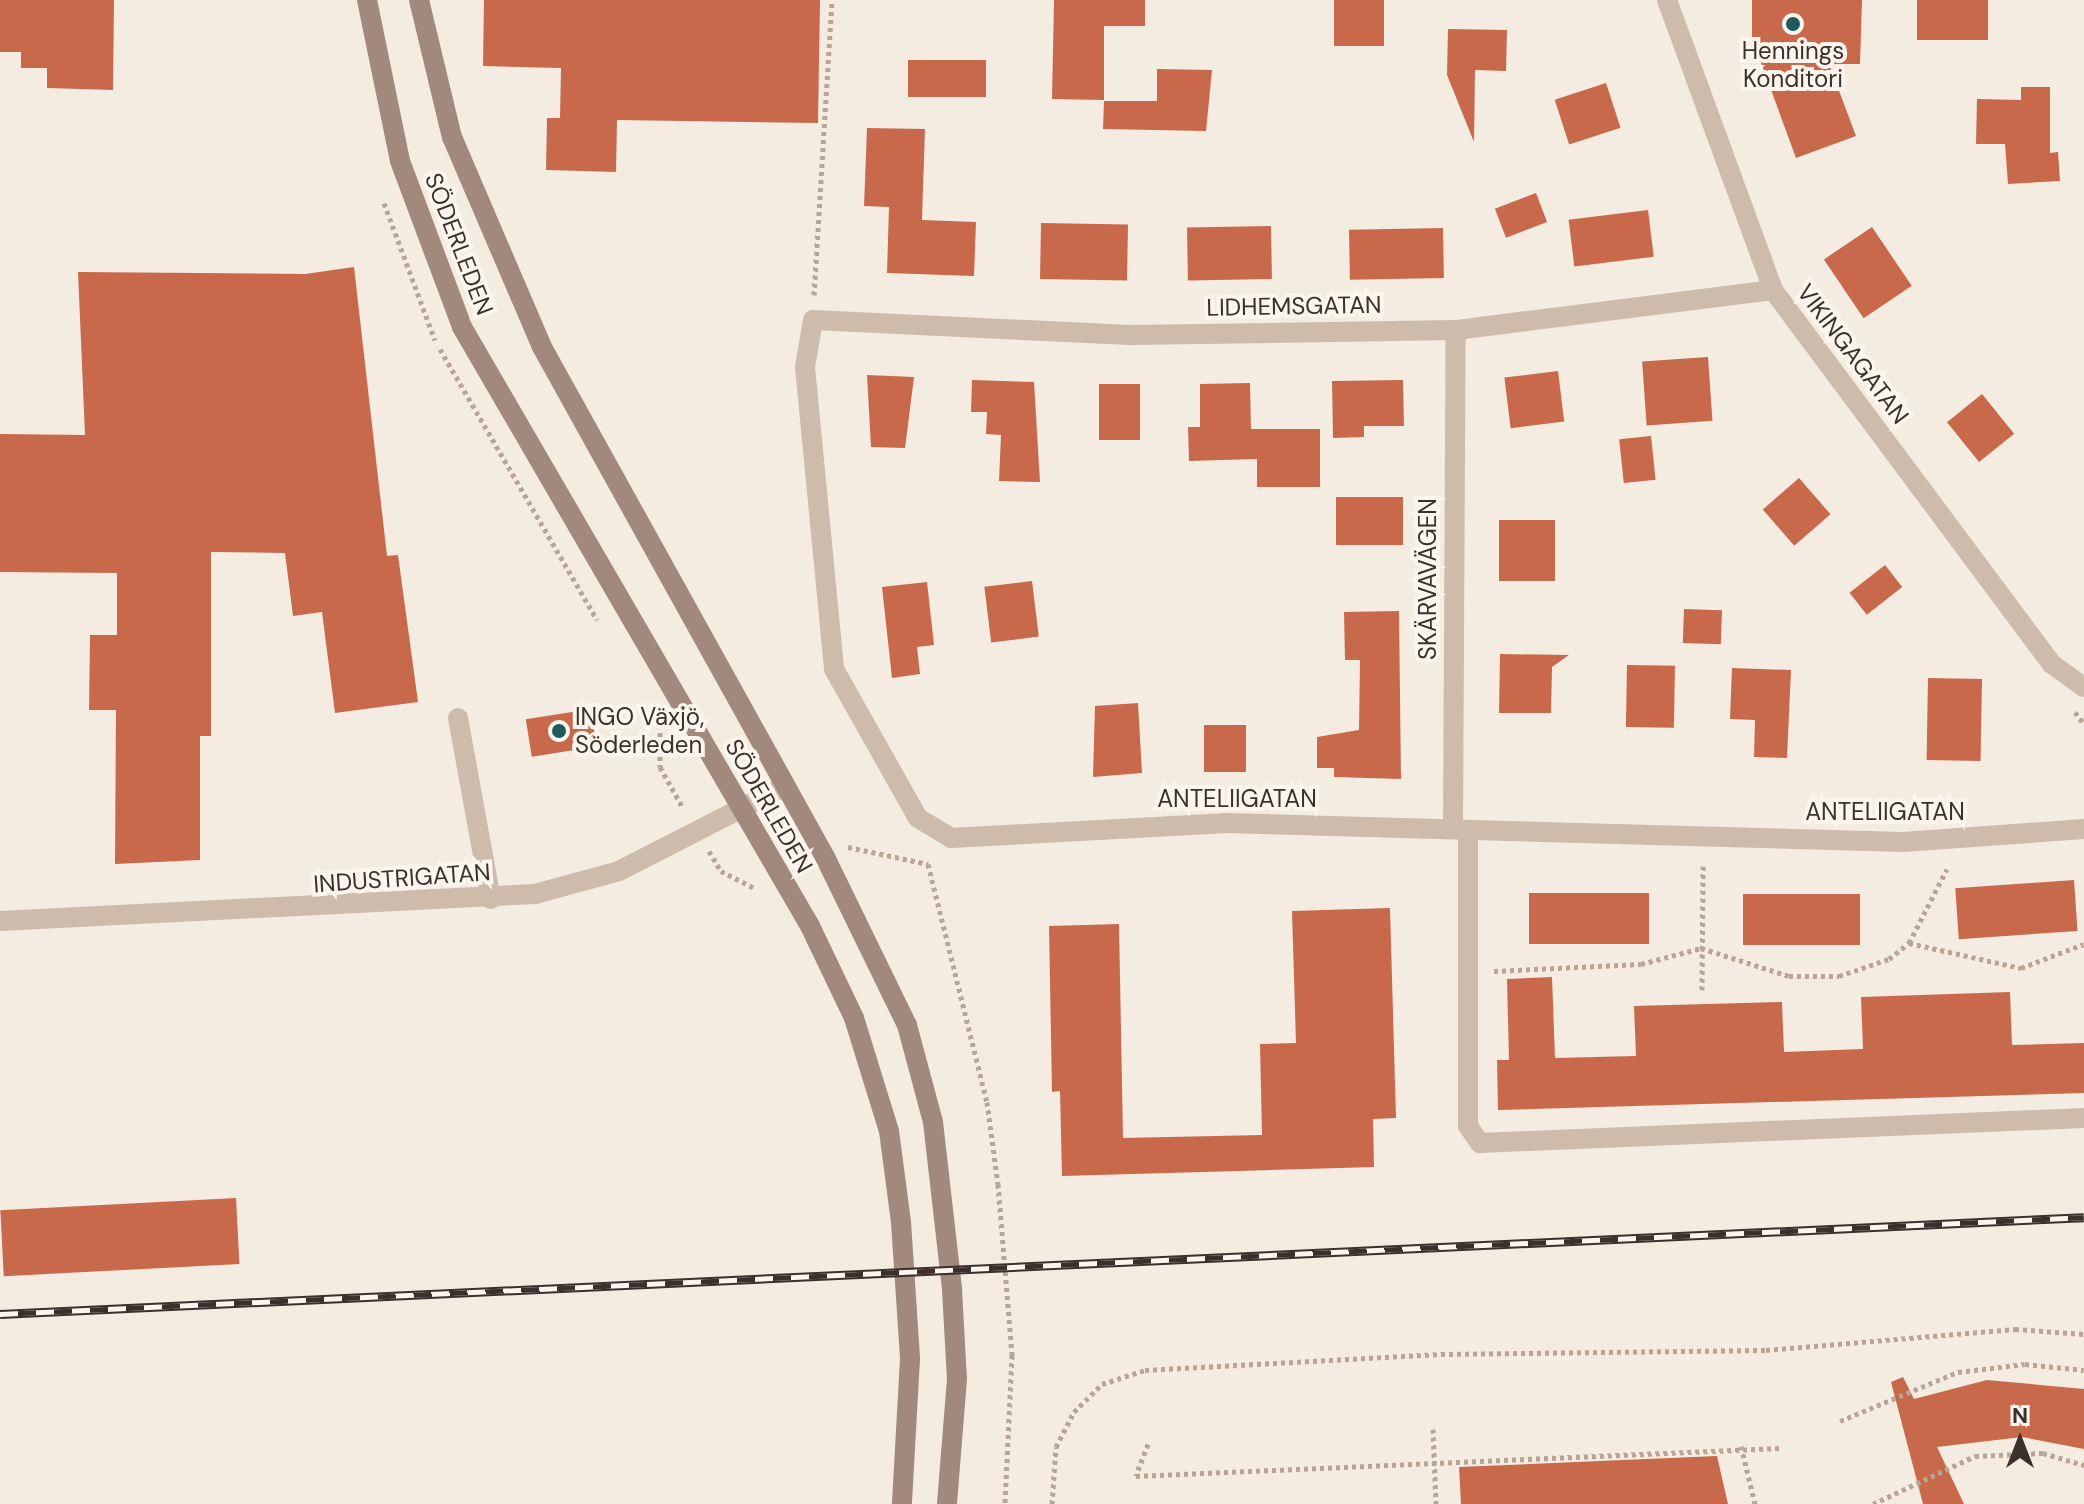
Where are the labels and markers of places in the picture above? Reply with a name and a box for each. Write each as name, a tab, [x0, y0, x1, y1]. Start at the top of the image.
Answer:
marker: Hennings Konditori	[1784, 15, 1802, 33]
place label: Hennings Konditori	[1742, 37, 1844, 93]
place label: INGO Växjö, Söderleden	[575, 703, 704, 759]
marker: INGO Växjö, Söderleden	[550, 722, 568, 740]

